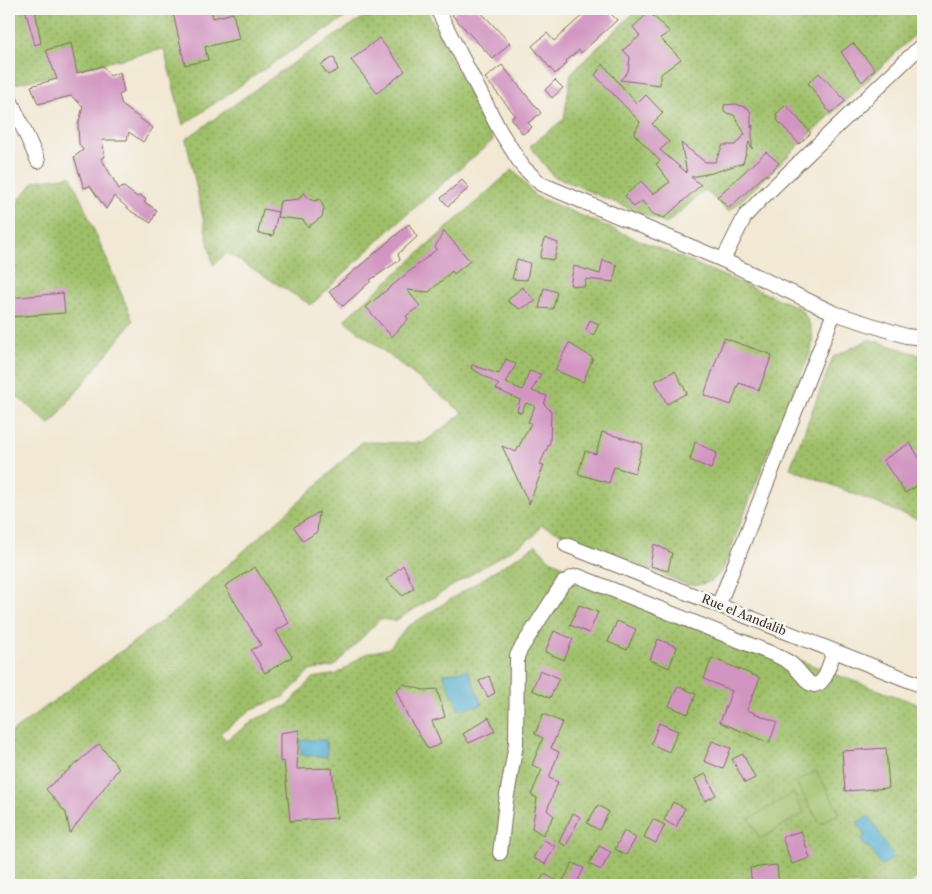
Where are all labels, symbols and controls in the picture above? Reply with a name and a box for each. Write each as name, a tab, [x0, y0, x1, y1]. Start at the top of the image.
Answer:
street label: Rue el Aandalib	[700, 591, 789, 638]

